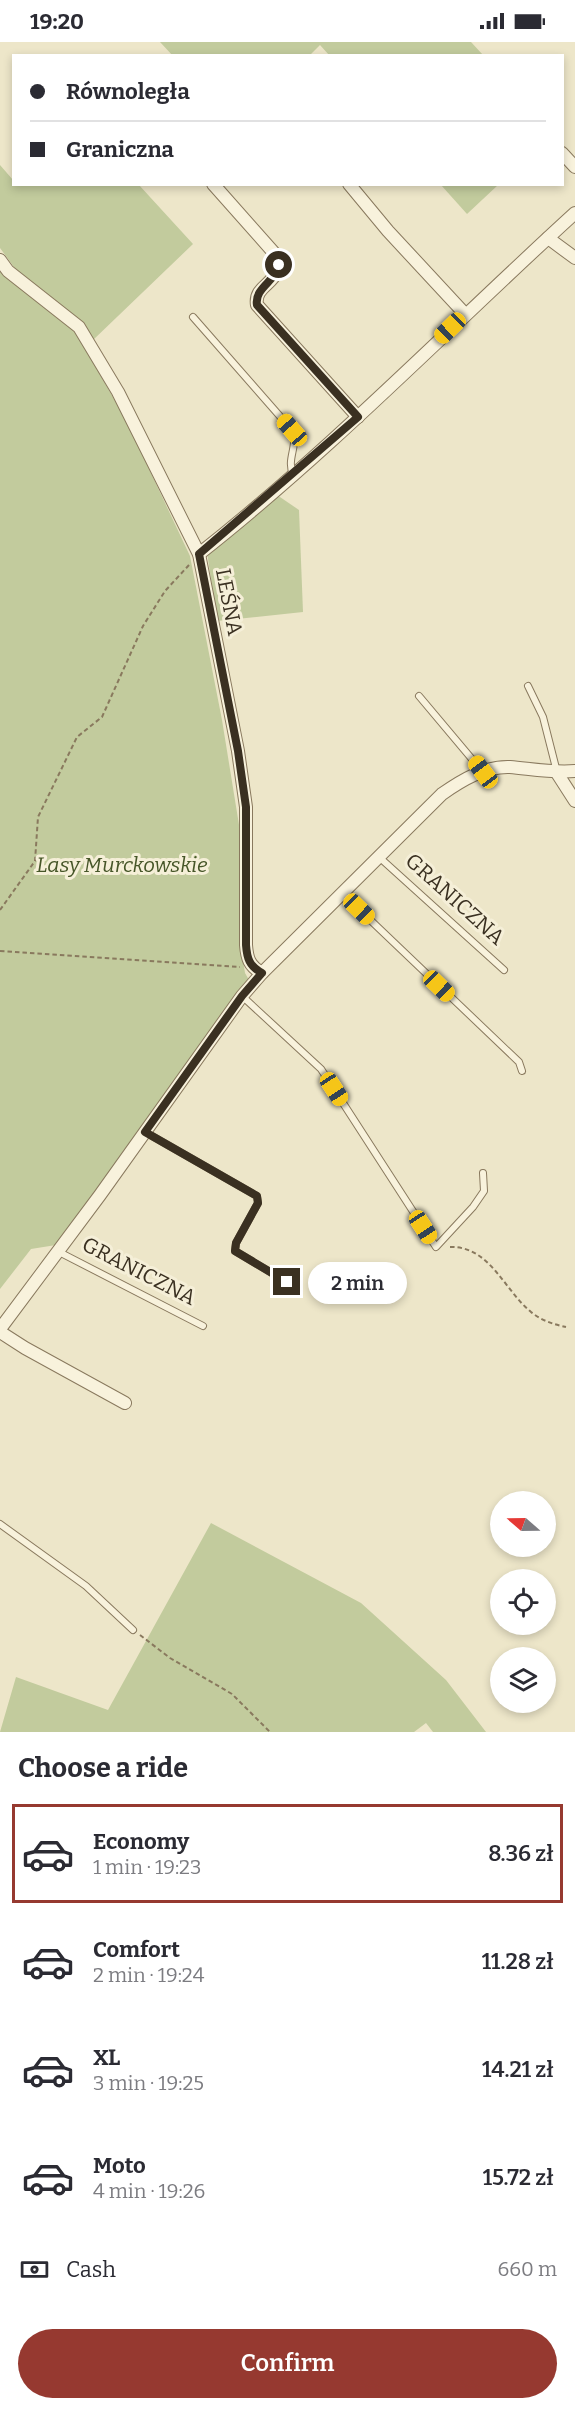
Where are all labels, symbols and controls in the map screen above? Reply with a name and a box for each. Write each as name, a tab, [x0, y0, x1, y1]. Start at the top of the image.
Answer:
text: 19:20	[30, 8, 84, 35]
text: Równoległa	[66, 78, 190, 105]
text: Graniczna	[66, 136, 174, 163]
route start	[265, 251, 292, 278]
car	[431, 309, 469, 347]
car	[273, 411, 311, 449]
street label: LEŚNA	[210, 566, 248, 638]
car	[465, 752, 501, 792]
street label: GRANICZNA	[400, 848, 510, 950]
park label: Lasy Murckowskie	[36, 852, 208, 878]
car	[340, 890, 378, 928]
car	[420, 967, 458, 1005]
car	[317, 1069, 351, 1109]
car	[406, 1207, 440, 1247]
street label: GRANICZNA	[78, 1231, 200, 1311]
callout: 2 min	[308, 1261, 407, 1303]
route end	[273, 1268, 300, 1295]
text: 2 min	[331, 1271, 384, 1295]
north arrow	[490, 1491, 556, 1557]
map controls	[490, 1491, 556, 1713]
button: locate	[490, 1569, 556, 1635]
button: layers	[490, 1647, 556, 1713]
text: Choose a ride	[18, 1752, 188, 1784]
icon: car	[21, 1827, 75, 1881]
text: Economy	[93, 1828, 189, 1855]
text: 8.36 zł	[488, 1840, 554, 1867]
text: 1 min · 19:23	[93, 1855, 201, 1879]
icon: car	[21, 1935, 75, 1989]
text: Comfort	[93, 1936, 180, 1963]
text: 11.28 zł	[482, 1948, 554, 1975]
text: 2 min · 19:24	[93, 1963, 204, 1987]
icon: car	[21, 2043, 75, 2097]
text: XL	[93, 2044, 120, 2071]
text: 14.21 zł	[482, 2056, 554, 2083]
text: 3 min · 19:25	[93, 2071, 204, 2095]
icon: car	[21, 2151, 75, 2205]
text: Moto	[93, 2152, 146, 2179]
text: 15.72 zł	[483, 2164, 554, 2191]
text: 4 min · 19:26	[93, 2179, 205, 2203]
icon: cash	[18, 2253, 51, 2286]
text: Cash	[66, 2256, 116, 2283]
text: 660 m	[498, 2257, 557, 2281]
button: Confirm	[18, 2329, 557, 2398]

